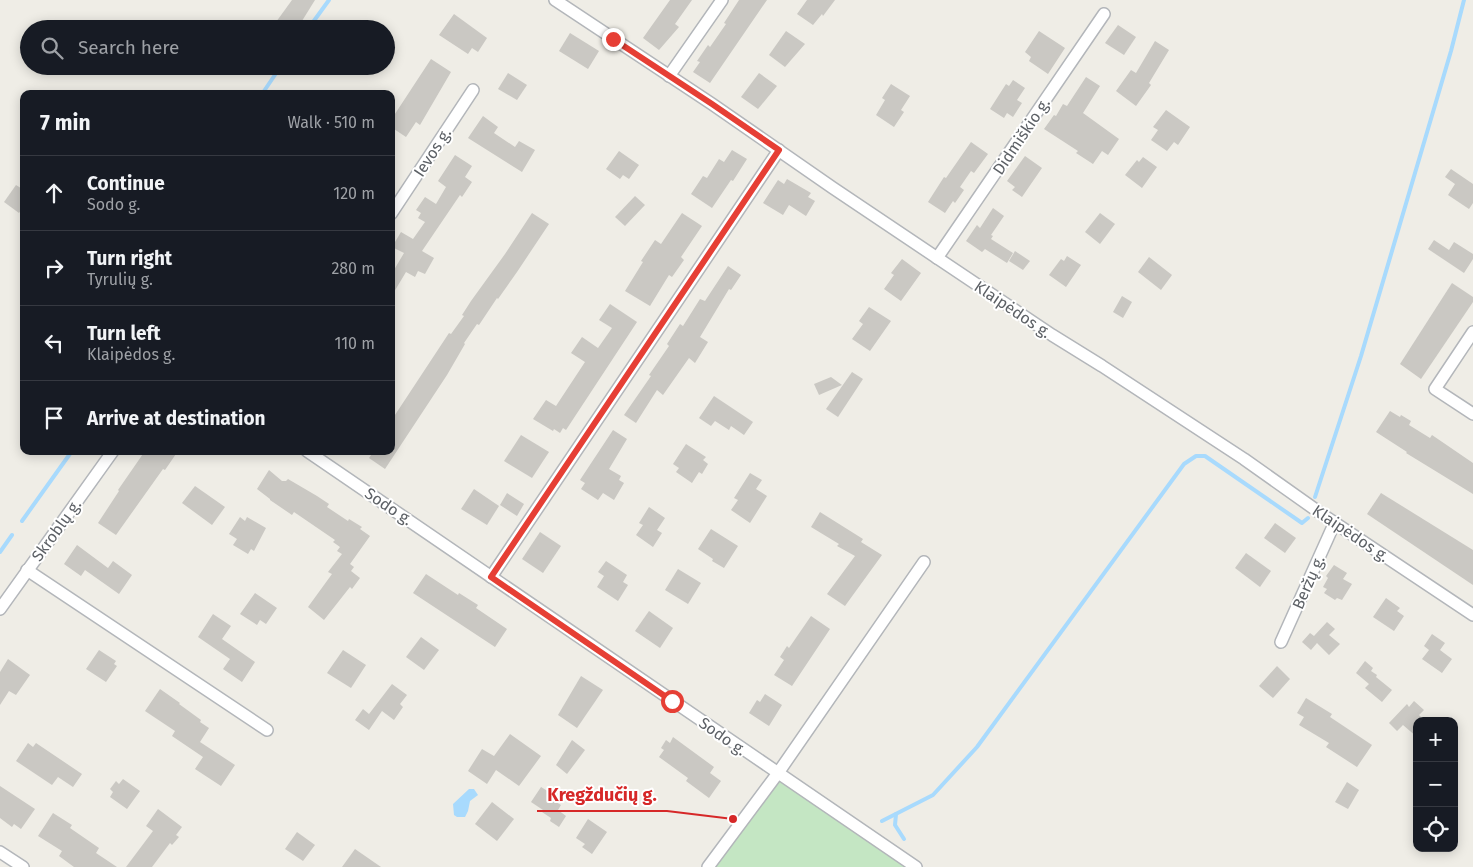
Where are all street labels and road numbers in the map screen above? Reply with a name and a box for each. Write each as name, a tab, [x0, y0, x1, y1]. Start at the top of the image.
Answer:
street label: Didmiškio g.	[989, 94, 1054, 178]
street label: Ievos g.	[410, 124, 455, 180]
street label: Klaipėdos g.	[971, 277, 1055, 342]
street label: Sodo g.	[361, 484, 416, 529]
street label: Skroblų g.	[28, 496, 85, 565]
street label: Klaipėdos g.	[1309, 501, 1393, 566]
street label: Beržų g.	[1288, 552, 1329, 612]
street label: Sodo g.	[695, 713, 750, 760]

